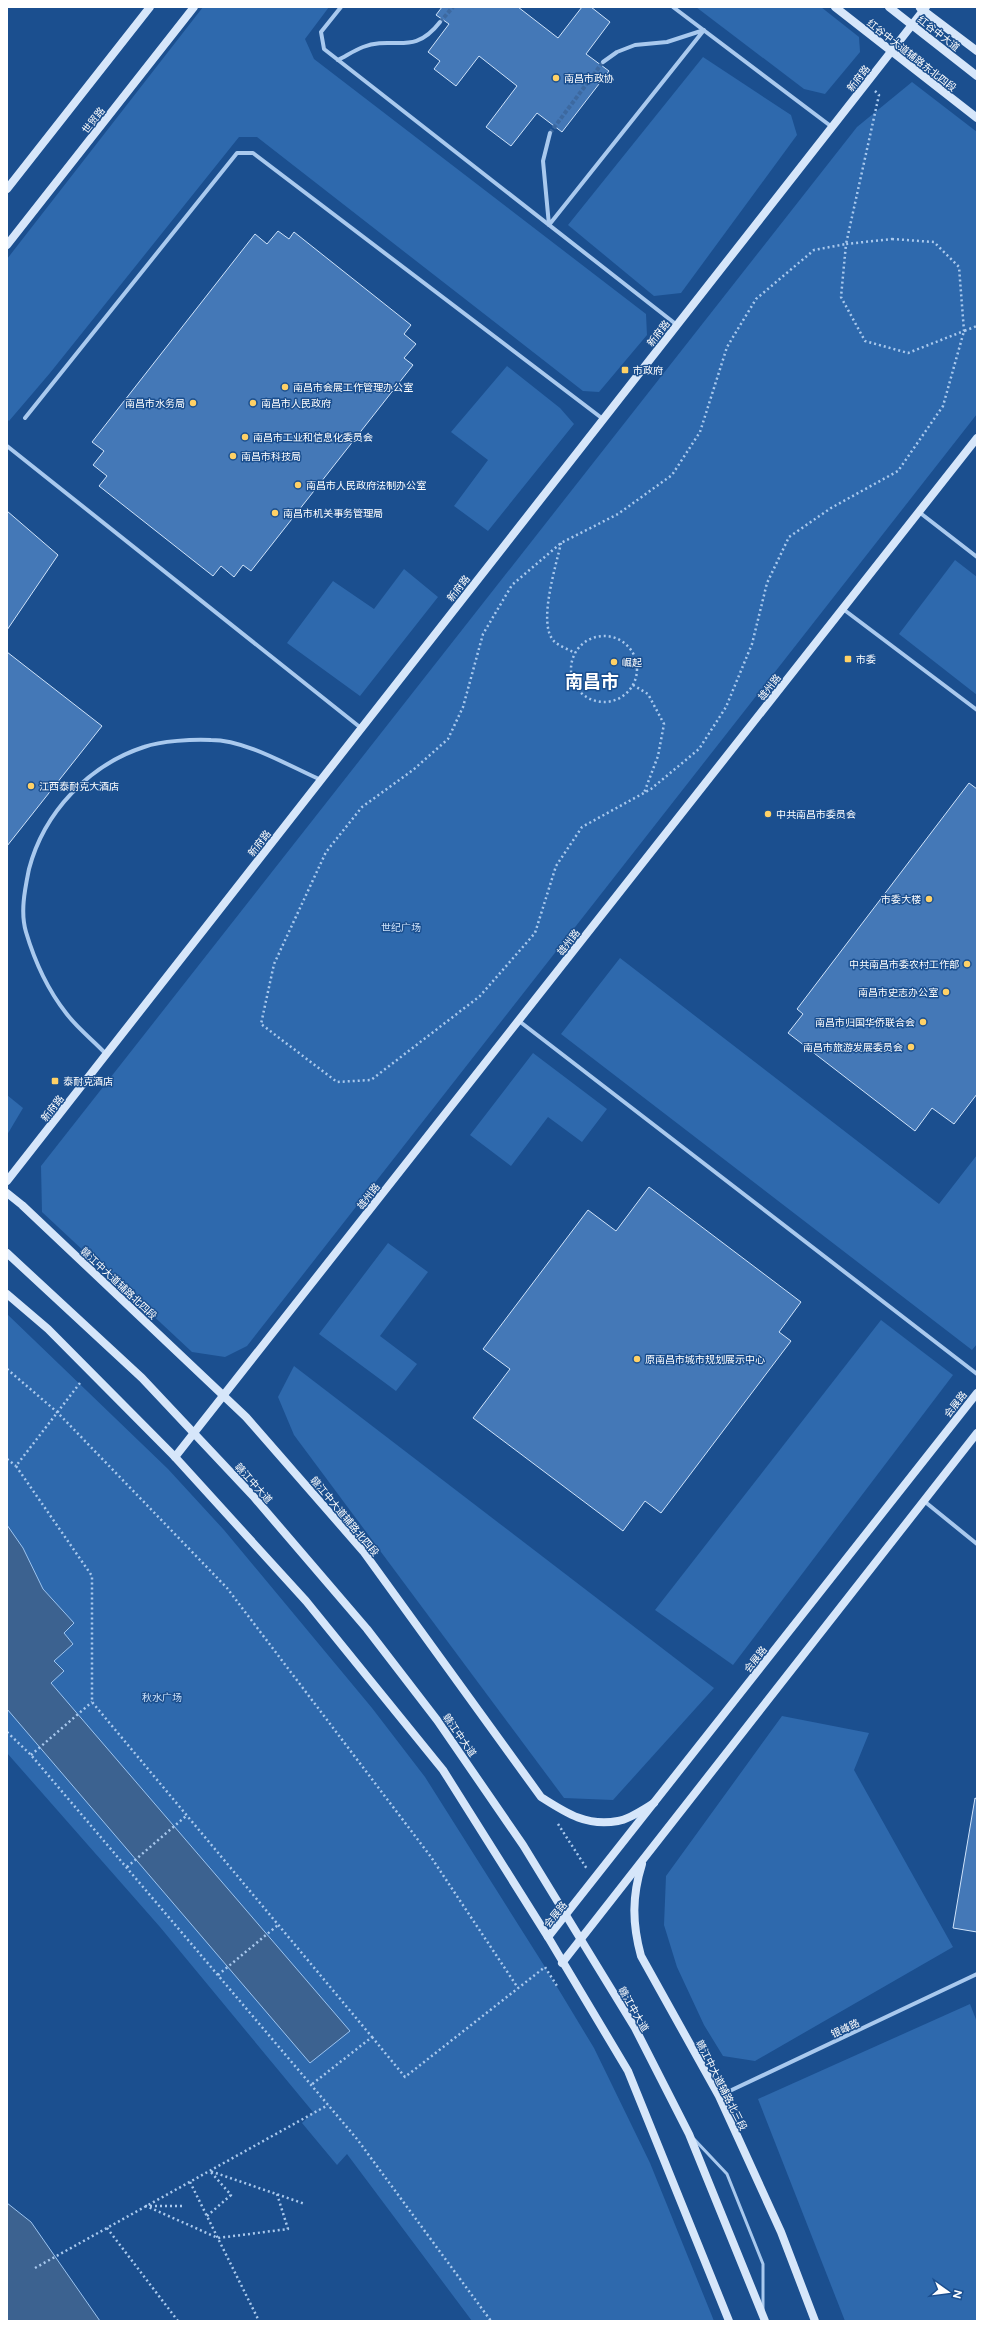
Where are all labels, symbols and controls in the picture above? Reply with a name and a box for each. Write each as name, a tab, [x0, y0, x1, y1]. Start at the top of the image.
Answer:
street label: 红谷中大道	[915, 13, 962, 54]
street label: 红谷中大道辅路东北四段	[864, 16, 959, 94]
street label: 新府路	[844, 62, 873, 94]
place label: 南昌市政协	[564, 72, 614, 85]
marker: 南昌市政协	[551, 73, 561, 83]
street label: 世贸路	[79, 104, 108, 136]
street label: 新府路	[644, 317, 673, 349]
place label: 市政府	[633, 364, 663, 377]
marker: 市政府	[620, 365, 630, 375]
place label: 南昌市会展工作管理办公室	[293, 381, 413, 394]
marker: 南昌市会展工作管理办公室	[280, 382, 290, 392]
place label: 南昌市水务局	[125, 397, 185, 410]
place label: 南昌市人民政府	[261, 397, 331, 410]
marker: 南昌市水务局	[188, 398, 198, 408]
marker: 南昌市人民政府	[248, 398, 258, 408]
place label: 南昌市工业和信息化委员会	[253, 431, 373, 444]
marker: 南昌市工业和信息化委员会	[240, 432, 250, 442]
place label: 南昌市科技局	[241, 450, 301, 463]
marker: 南昌市科技局	[228, 451, 238, 461]
place label: 南昌市人民政府法制办公室	[306, 479, 426, 492]
marker: 南昌市人民政府法制办公室	[293, 480, 303, 490]
place label: 南昌市机关事务管理局	[283, 507, 383, 520]
marker: 南昌市机关事务管理局	[270, 508, 280, 518]
street label: 新府路	[444, 572, 473, 604]
place label: 市委	[856, 653, 876, 666]
marker: 市委	[843, 654, 853, 664]
place label: 崛起	[622, 656, 642, 669]
marker: 崛起	[609, 657, 619, 667]
district label: 南昌市	[565, 671, 619, 693]
street label: 雄州路	[755, 671, 784, 703]
place label: 江西泰耐克大酒店	[39, 780, 119, 793]
marker: 江西泰耐克大酒店	[26, 781, 36, 791]
place label: 中共南昌市委员会	[776, 808, 856, 821]
marker: 中共南昌市委员会	[763, 809, 773, 819]
street label: 新府路	[245, 827, 274, 859]
place label: 市委大楼	[881, 893, 921, 906]
marker: 市委大楼	[924, 894, 934, 904]
park label: 世纪广场	[381, 921, 421, 934]
street label: 雄州路	[554, 926, 583, 958]
place label: 中共南昌市委农村工作部	[849, 958, 959, 971]
marker: 中共南昌市委农村工作部	[962, 959, 972, 969]
place label: 南昌市史志办公室	[858, 986, 938, 999]
marker: 南昌市史志办公室	[941, 987, 951, 997]
place label: 南昌市归国华侨联合会	[815, 1016, 915, 1029]
marker: 南昌市归国华侨联合会	[918, 1017, 928, 1027]
place label: 南昌市旅游发展委员会	[803, 1041, 903, 1054]
marker: 南昌市旅游发展委员会	[906, 1042, 916, 1052]
place label: 泰耐克酒店	[63, 1075, 113, 1088]
marker: 泰耐克酒店	[50, 1076, 60, 1086]
street label: 新府路	[38, 1092, 67, 1124]
street label: 雄州路	[354, 1180, 383, 1212]
street label: 赣江中大道辅路北四段	[78, 1245, 160, 1322]
place label: 原南昌市城市规划展示中心	[645, 1353, 765, 1366]
marker: 原南昌市城市规划展示中心	[632, 1354, 642, 1364]
street label: 会展路	[941, 1388, 970, 1420]
street label: 赣江中大道	[232, 1460, 275, 1506]
street label: 赣江中大道辅路北四段	[307, 1474, 382, 1559]
street label: 会展路	[741, 1643, 770, 1675]
park label: 秋水广场	[142, 1691, 182, 1704]
street label: 赣江中大道	[440, 1711, 479, 1759]
street label: 会展路	[541, 1899, 570, 1930]
street label: 赣江中大道	[615, 1984, 652, 2034]
street label: 银峰路	[829, 2016, 862, 2041]
street label: 赣江中大道辅路北三段	[693, 2038, 750, 2133]
north arrow	[928, 2272, 968, 2312]
text: N	[950, 2289, 965, 2300]

